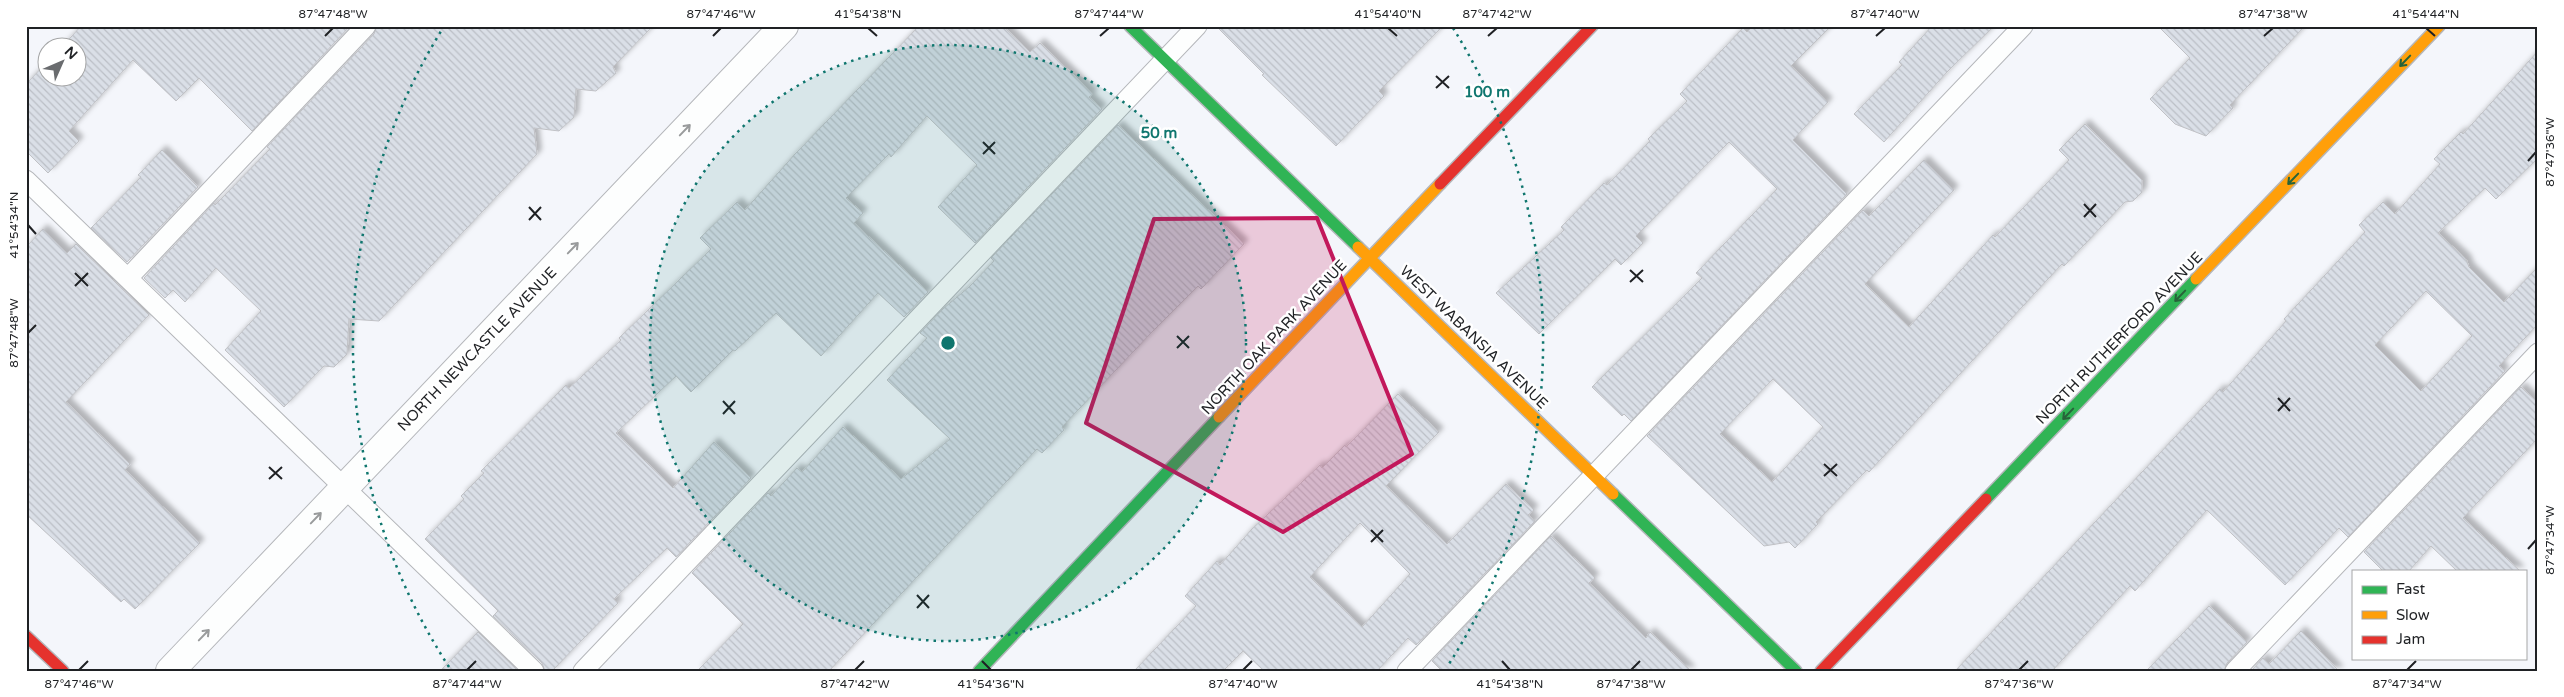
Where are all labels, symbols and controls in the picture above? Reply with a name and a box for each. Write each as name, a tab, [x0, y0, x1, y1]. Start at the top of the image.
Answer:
text: 87°47'48"W	[298, 7, 368, 21]
text: 87°47'46"W	[686, 7, 756, 21]
text: 41°54'38"N	[835, 7, 902, 21]
text: 87°47'44"W	[1074, 7, 1144, 21]
text: 41°54'40"N	[1355, 7, 1422, 21]
text: 87°47'42"W	[1462, 7, 1532, 21]
text: 87°47'40"W	[1850, 7, 1920, 21]
text: 87°47'38"W	[2238, 7, 2308, 21]
text: 41°54'44"N	[2393, 7, 2460, 21]
north arrow	[38, 38, 88, 88]
text: N	[61, 43, 81, 63]
one-way arrow	[2399, 55, 2411, 68]
text: 100 m	[1464, 83, 1510, 101]
text: 87°47'36"W	[2543, 117, 2557, 187]
one-way arrow	[679, 124, 691, 137]
text: 50 m	[1141, 124, 1177, 142]
one-way arrow	[2287, 172, 2299, 185]
text: 41°54'34"N	[7, 192, 21, 259]
one-way arrow	[567, 242, 579, 254]
street label: NORTH RUTHERFORD AVENUE	[2032, 248, 2206, 428]
street label: NORTH OAK PARK AVENUE	[1197, 256, 1351, 418]
street label: WEST WABANSIA AVENUE	[1396, 262, 1552, 412]
street label: NORTH NEWCASTLE AVENUE	[394, 263, 560, 435]
one-way arrow	[2174, 290, 2186, 302]
text: 87°47'48"W	[7, 298, 21, 368]
centre of rings	[939, 334, 957, 352]
one-way arrow	[2062, 407, 2074, 420]
text: 87°47'34"W	[2543, 505, 2557, 575]
one-way arrow	[310, 511, 322, 524]
legend	[2352, 570, 2526, 660]
text: Fast	[2396, 580, 2426, 598]
text: Slow	[2396, 606, 2430, 624]
one-way arrow	[198, 629, 210, 642]
text: Jam	[2396, 630, 2425, 648]
text: 87°47'46"W	[44, 677, 114, 691]
text: 87°47'44"W	[432, 677, 502, 691]
text: 87°47'42"W	[820, 677, 890, 691]
text: 41°54'36"N	[958, 677, 1025, 691]
text: 87°47'40"W	[1208, 677, 1278, 691]
text: 41°54'38"N	[1477, 677, 1544, 691]
text: 87°47'38"W	[1596, 677, 1666, 691]
text: 87°47'36"W	[1984, 677, 2054, 691]
text: 87°47'34"W	[2372, 677, 2442, 691]

